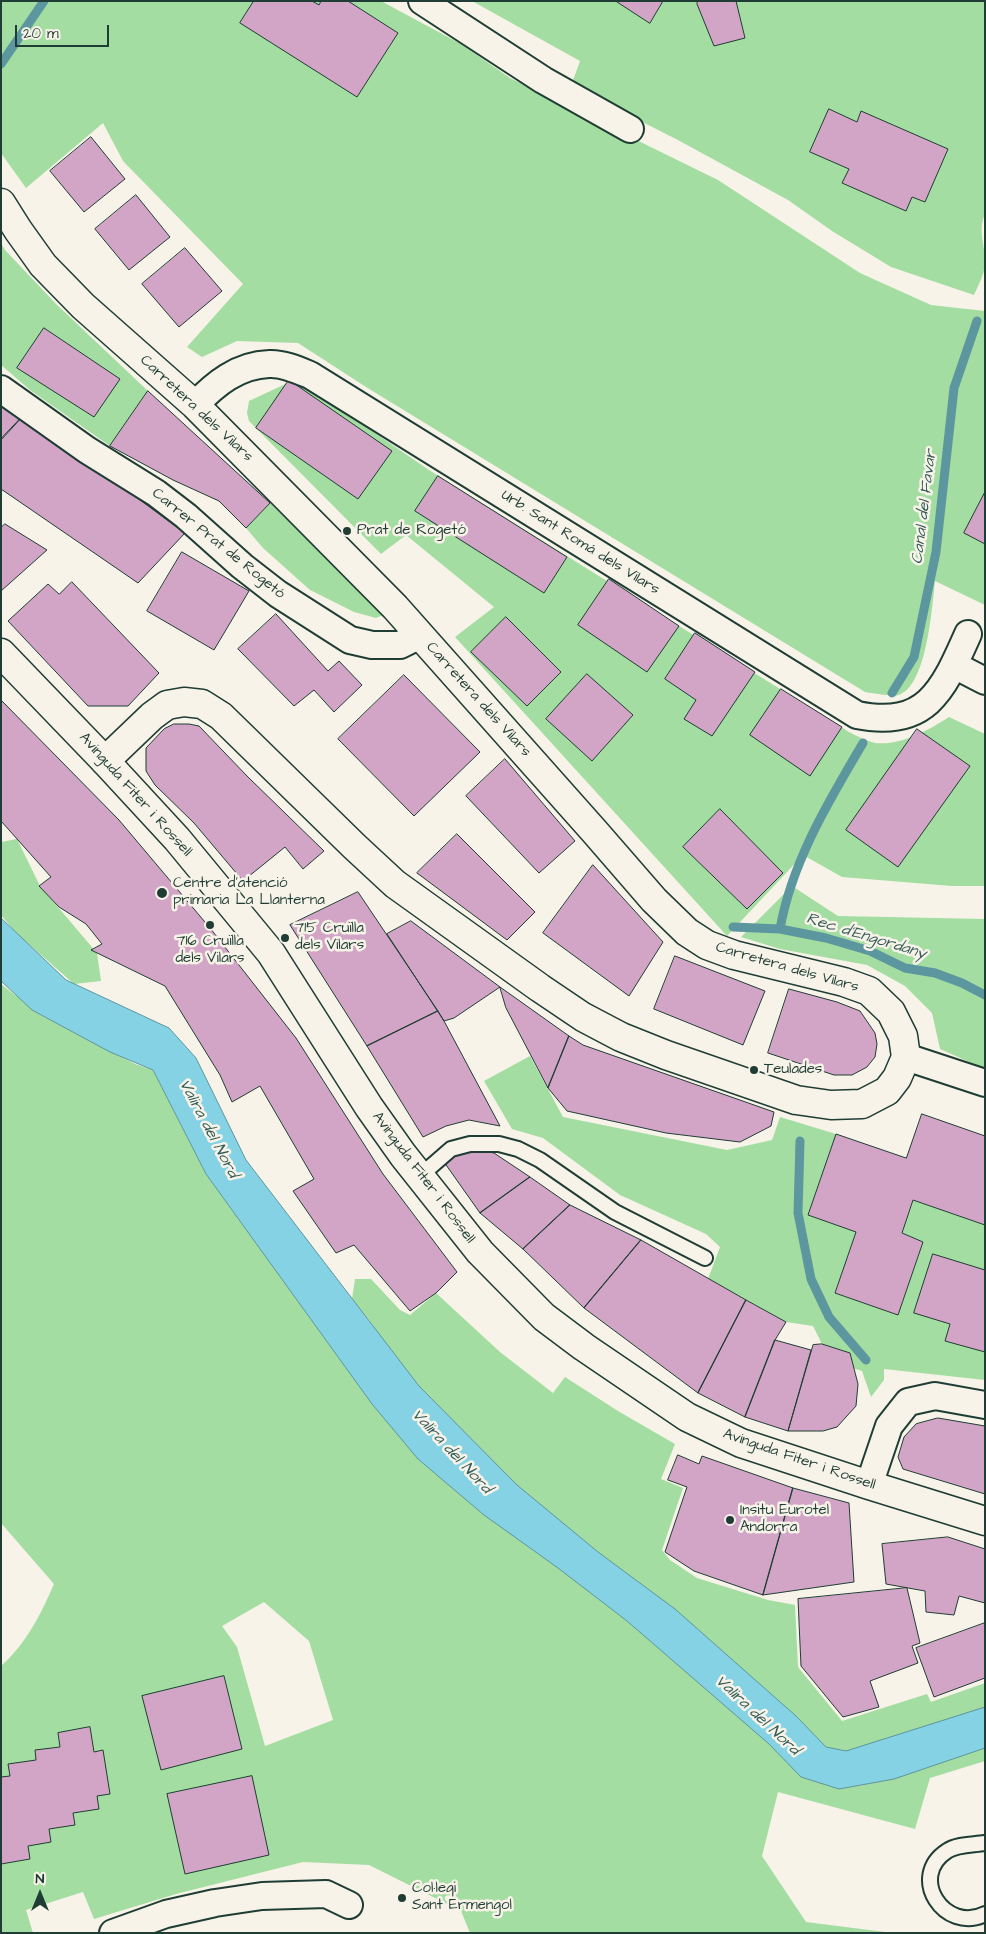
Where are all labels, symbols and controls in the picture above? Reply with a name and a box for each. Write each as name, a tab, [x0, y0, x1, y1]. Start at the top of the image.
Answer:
scale bar	[18, 15, 111, 47]
text: 20 m	[23, 23, 59, 44]
street label: Carretera dels Vilars	[136, 352, 256, 466]
water label: Canal del Favar	[908, 449, 942, 565]
street label: Carrer Prat de Rogetó	[148, 485, 288, 603]
street label: Urb. Sant Romá dels Vilars	[497, 487, 663, 599]
place label: Prat de Rogetó	[357, 522, 466, 540]
marker: Prat de Rogetó	[341, 525, 353, 537]
street label: Carretera dels Vilars	[422, 639, 534, 761]
street label: Avinguda Fiter i Rossell	[75, 729, 195, 861]
place label: Centre d'atenció primaria La Llanterna	[173, 875, 325, 910]
marker: Centre d'atenció primaria La Llanterna	[155, 886, 169, 900]
water label: Rec d'Engordany	[804, 910, 928, 964]
marker: 716 Cruïlla dels Vilars	[204, 919, 216, 931]
place label: 715 Cruïlla dels Vilars	[295, 920, 364, 955]
marker: 715 Cruïlla dels Vilars	[279, 932, 291, 944]
place label: 716 Cruïlla dels Vilars	[175, 933, 245, 968]
street label: Carretera dels Vilars	[713, 939, 861, 997]
place label: Teulades	[764, 1061, 822, 1079]
marker: Teulades	[748, 1064, 760, 1076]
water label: Valira del Nord	[174, 1077, 242, 1181]
street label: Avinguda Fiter i Rossell	[368, 1109, 478, 1247]
water label: Valira del Nord	[407, 1406, 495, 1498]
street label: Avinguda Fiter i Rossell	[720, 1425, 878, 1495]
place label: Insitu Eurotel Andorra	[740, 1502, 829, 1537]
marker: Insitu Eurotel Andorra	[724, 1514, 736, 1526]
water label: Valira del Nord	[711, 1672, 803, 1760]
north arrow	[15, 1869, 65, 1919]
text: N	[36, 1869, 44, 1889]
place label: Col·legi Sant Ermengol	[412, 1880, 512, 1915]
marker: Col·legi Sant Ermengol	[396, 1892, 408, 1904]

